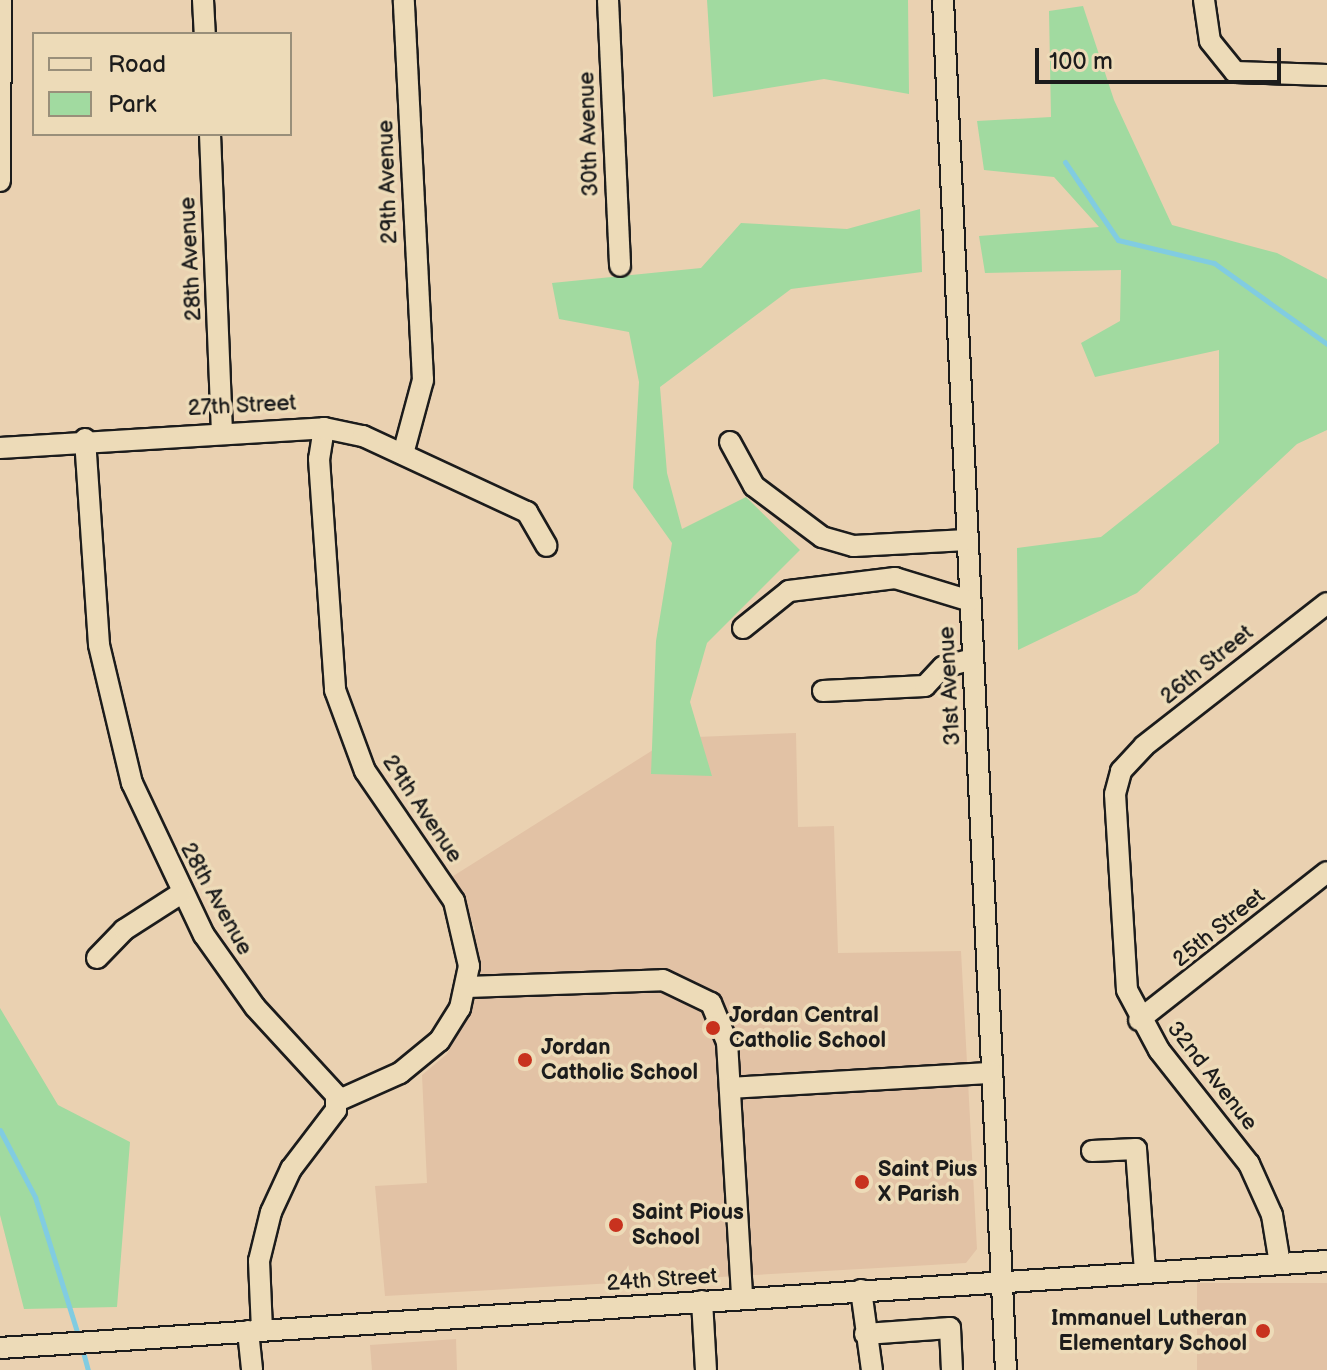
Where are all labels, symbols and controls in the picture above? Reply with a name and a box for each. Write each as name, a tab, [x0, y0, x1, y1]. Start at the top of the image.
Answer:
legend	[32, 32, 292, 136]
scale bar	[1039, 32, 1285, 82]
text: 100 m	[1049, 47, 1113, 76]
text: Road	[108, 50, 166, 79]
street label: 30th Avenue	[574, 71, 604, 197]
text: Park	[108, 90, 156, 119]
street label: 29th Avenue	[373, 119, 403, 245]
street label: 28th Avenue	[175, 196, 207, 322]
street label: 27th Street	[187, 390, 297, 422]
street label: 26th Street	[1155, 620, 1259, 710]
street label: 31st Avenue	[934, 626, 966, 746]
street label: 29th Avenue	[376, 750, 468, 868]
street label: 28th Avenue	[174, 838, 258, 960]
street label: 25th Street	[1168, 883, 1270, 973]
place label: Jordan Central Catholic School	[729, 1002, 886, 1054]
street label: 32nd Avenue	[1161, 1016, 1263, 1136]
marker: Jordan Central Catholic School	[704, 1019, 722, 1037]
place label: Jordan Catholic School	[541, 1034, 698, 1086]
marker: Jordan Catholic School	[516, 1051, 534, 1069]
place label: Saint Pius X Parish	[878, 1156, 977, 1208]
marker: Saint Pius X Parish	[853, 1173, 871, 1191]
place label: Saint Pious School	[632, 1199, 744, 1250]
marker: Saint Pious School	[607, 1216, 625, 1234]
street label: 24th Street	[606, 1263, 718, 1297]
place label: Immanuel Lutheran Elementary School	[1051, 1305, 1247, 1356]
marker: Immanuel Lutheran Elementary School	[1254, 1322, 1272, 1340]

